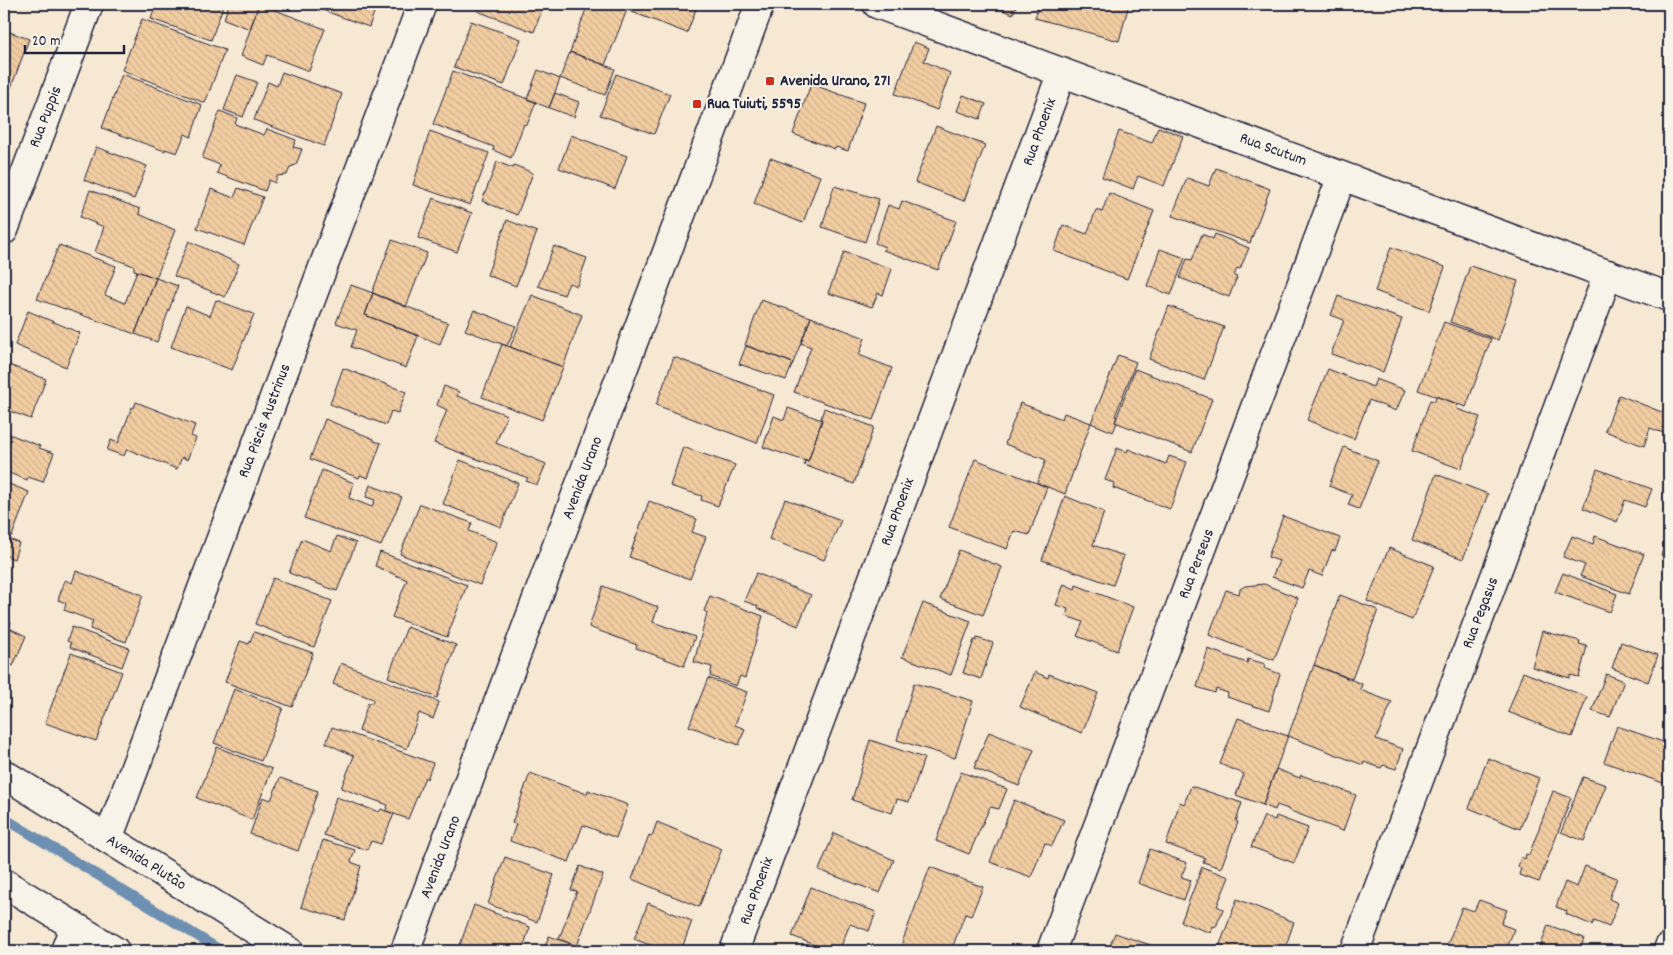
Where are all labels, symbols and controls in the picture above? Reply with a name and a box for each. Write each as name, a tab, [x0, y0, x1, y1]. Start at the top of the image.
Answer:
scale bar	[25, 22, 124, 54]
text: 20 m	[32, 31, 60, 53]
place label: Avenida Urano, 271	[780, 70, 890, 93]
marker: Avenida Urano, 271	[764, 75, 776, 87]
street label: Rua Puppis	[24, 83, 68, 151]
place label: Rua Tuiuti, 5595	[707, 93, 801, 116]
street label: Rua Phoenix	[1017, 95, 1063, 169]
marker: Rua Tuiuti, 5595	[691, 98, 703, 110]
street label: Rua Scutum	[1236, 127, 1310, 173]
street label: Rua Piscis Austrinus	[233, 360, 297, 481]
street label: Avenida Urano	[557, 433, 609, 523]
street label: Rua Phoenix	[875, 475, 921, 549]
street label: Rua Perseus	[1173, 525, 1221, 602]
street label: Rua Pegasus	[1457, 574, 1505, 652]
street label: Avenida Urano	[415, 812, 467, 902]
street label: Avenida Plutão	[102, 829, 190, 897]
street label: Rua Phoenix	[734, 854, 780, 928]

